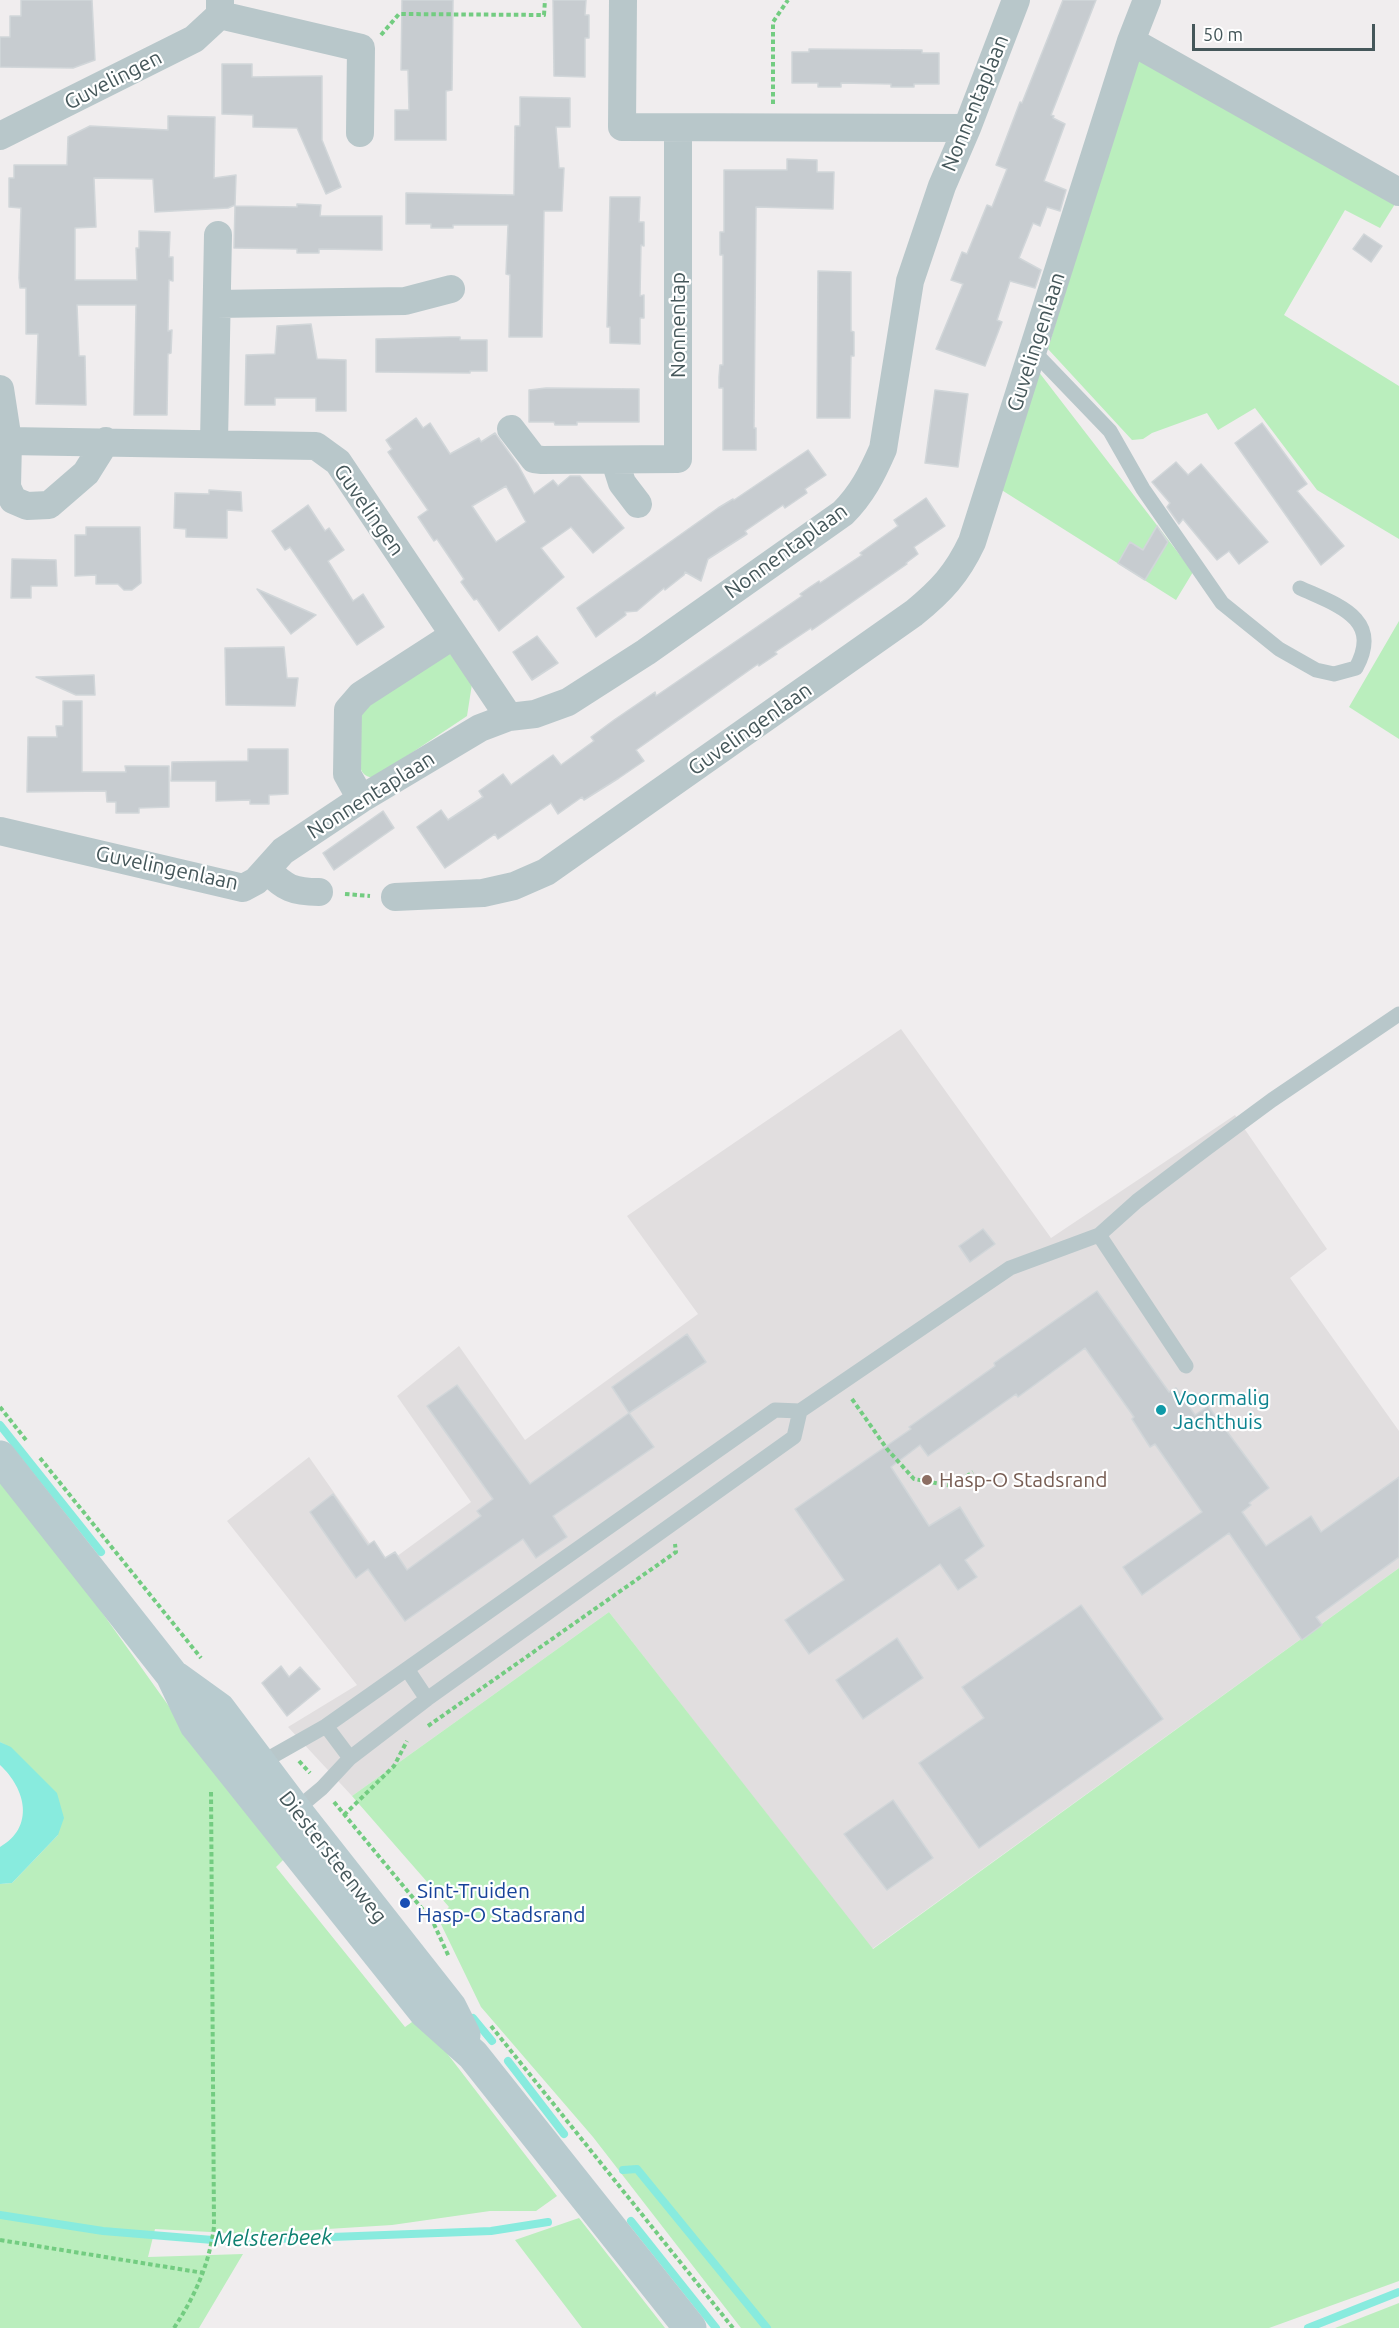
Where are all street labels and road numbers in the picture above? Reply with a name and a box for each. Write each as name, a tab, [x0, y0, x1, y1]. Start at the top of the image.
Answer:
street label: Nonnentaplaan	[936, 31, 1014, 175]
street label: Guvelingen	[60, 45, 166, 115]
street label: Guvelingenlaan	[1002, 269, 1070, 415]
street label: Nonnentap	[665, 272, 691, 378]
street label: Guvelingen	[328, 459, 410, 561]
street label: Nonnentaplaan	[720, 498, 852, 604]
street label: Guvelingenlaan	[683, 677, 817, 781]
street label: Nonnentaplaan	[303, 746, 439, 844]
street label: Guvelingenlaan	[93, 841, 241, 895]
street label: Diestersteenweg	[274, 1786, 392, 1928]

